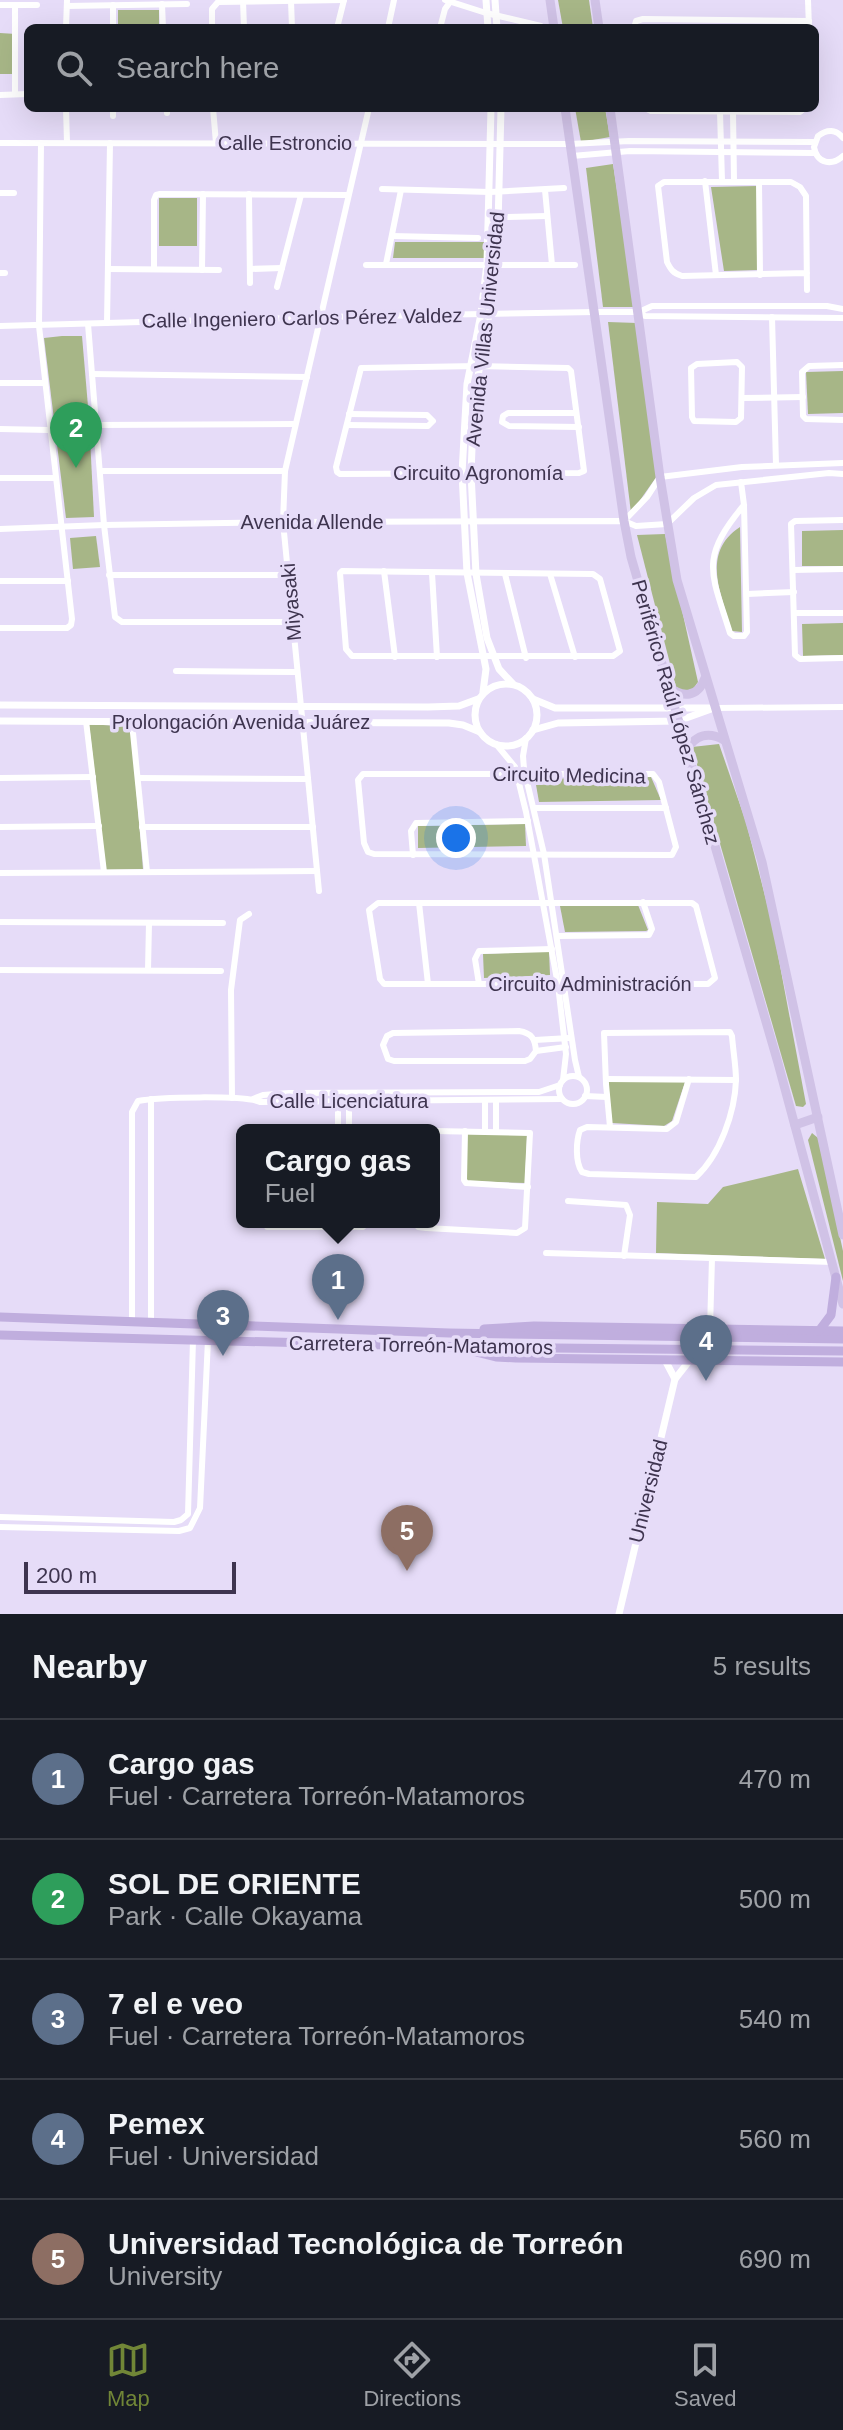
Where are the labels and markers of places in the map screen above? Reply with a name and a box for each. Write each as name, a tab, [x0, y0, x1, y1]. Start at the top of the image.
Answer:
pin: 2	[50, 402, 102, 468]
pin: 1	[312, 1254, 364, 1320]
pin: 3	[197, 1290, 249, 1356]
pin: 4	[680, 1315, 732, 1381]
pin: 5	[381, 1505, 433, 1571]

